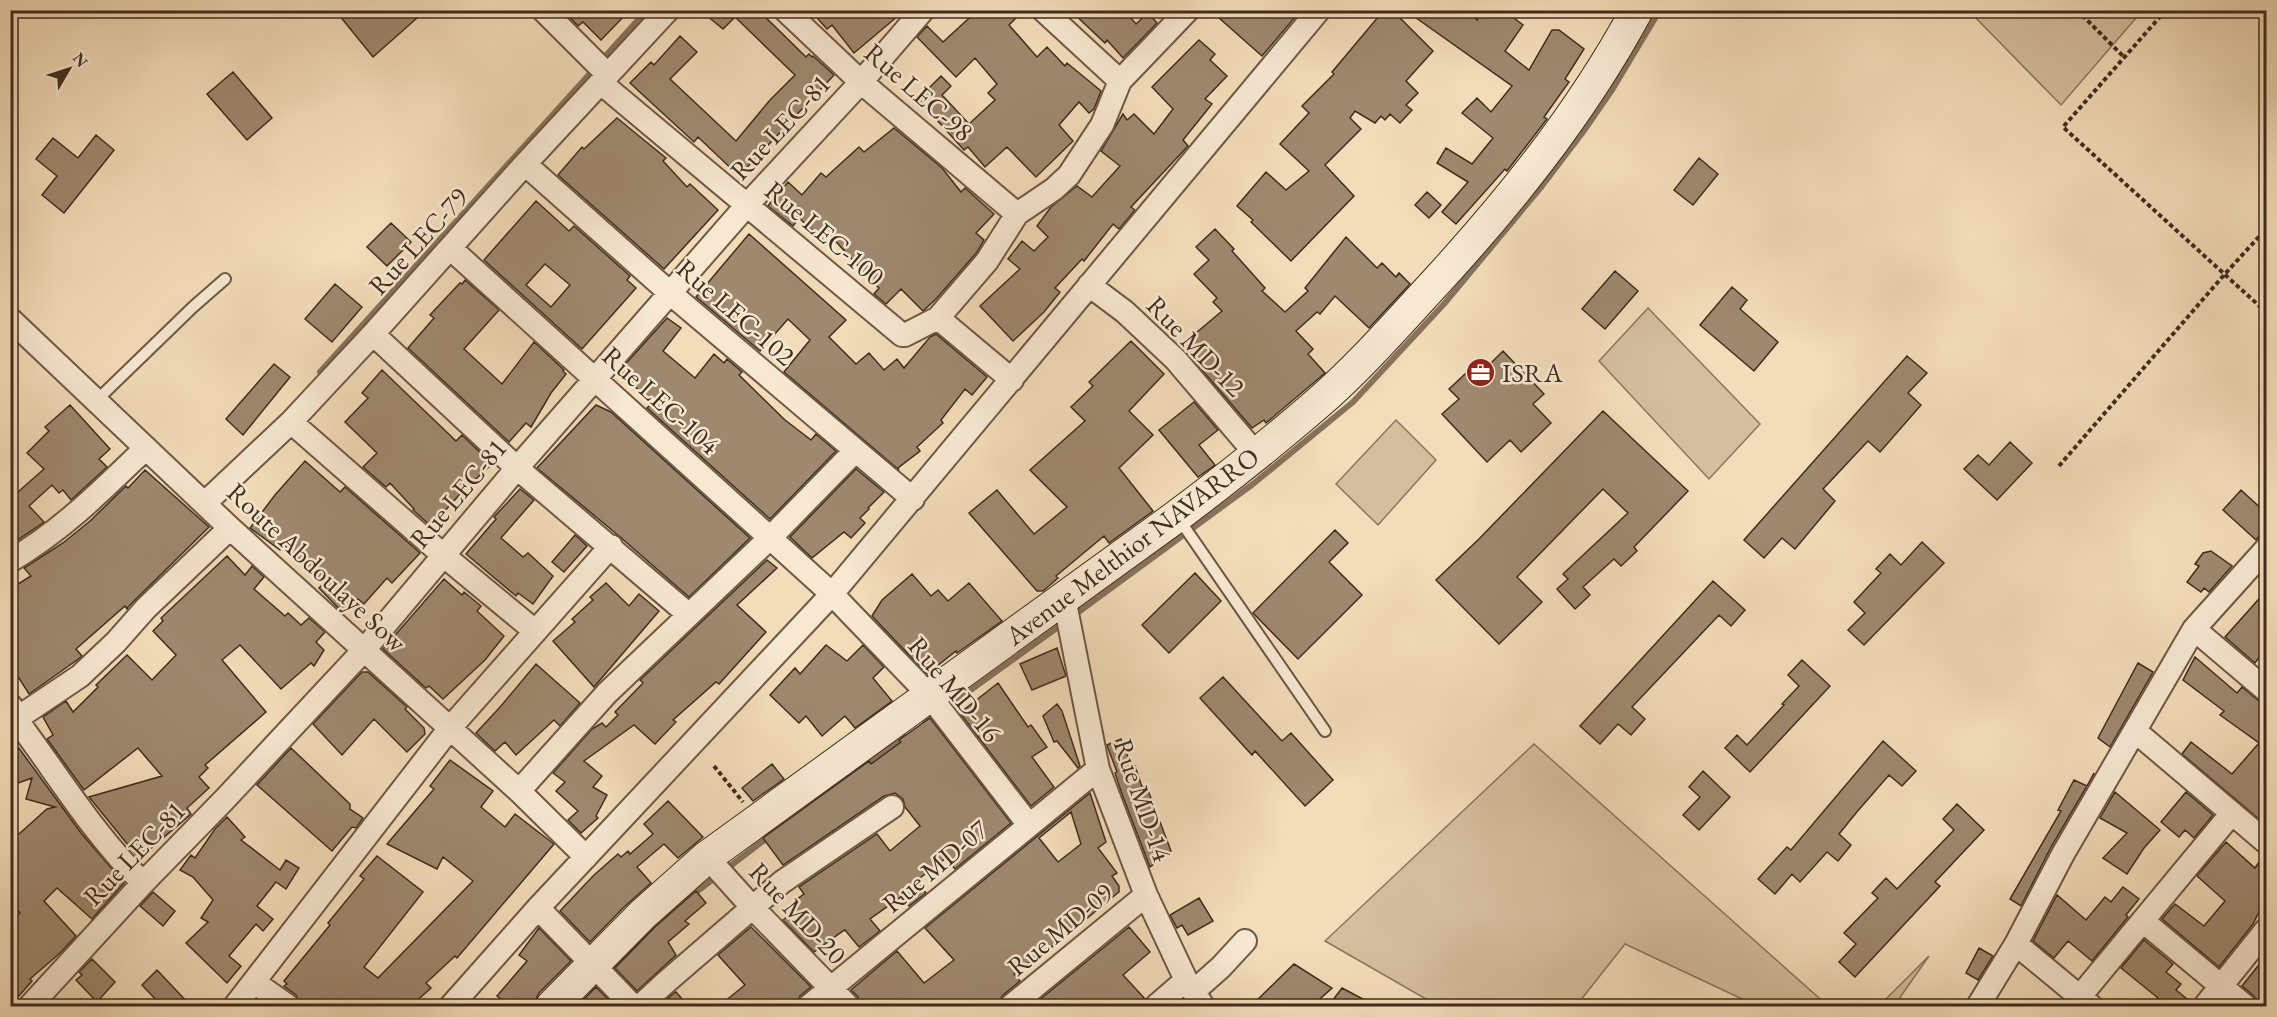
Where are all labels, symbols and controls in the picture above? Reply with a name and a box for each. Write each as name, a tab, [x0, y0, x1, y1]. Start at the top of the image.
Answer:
street label: Rue LEC-98	[857, 35, 981, 149]
north arrow	[39, 39, 99, 99]
text: N	[68, 48, 93, 72]
street label: Rue LEC-81	[722, 66, 838, 188]
street label: Rue LEC-100	[758, 173, 892, 293]
street label: Rue LEC-79	[361, 180, 475, 302]
street label: Rue LEC-102	[669, 251, 803, 373]
street label: Rue MD-12	[1139, 288, 1253, 404]
street label: Rue LEC-104	[595, 338, 728, 462]
place label: ISRA	[1502, 355, 1563, 390]
office icon: ISRA	[1465, 356, 1497, 388]
street label: Rue LEC-81	[402, 431, 514, 555]
street label: Avenue Melthior NAVARRO	[997, 439, 1266, 654]
street label: Route Abdoulaye Sow	[220, 475, 415, 660]
street label: Rue MD-16	[901, 629, 1009, 749]
street label: Rue MD-14	[1106, 734, 1181, 867]
street label: Rue LEC-81	[75, 793, 193, 913]
street label: Rue MD-07	[875, 811, 996, 920]
street label: Rue MD-20	[742, 854, 854, 972]
street label: Rue MD-09	[1000, 875, 1120, 983]

